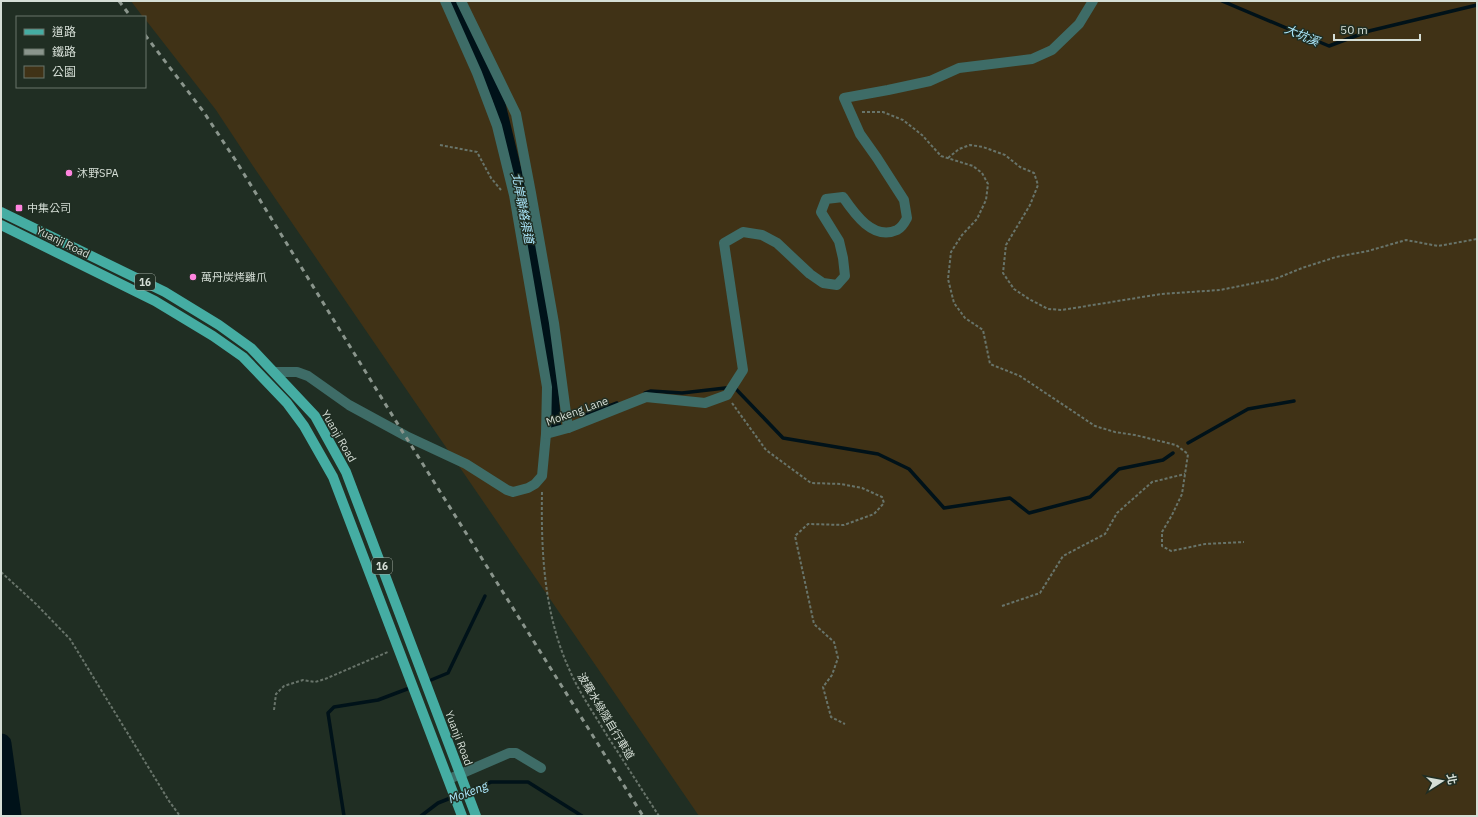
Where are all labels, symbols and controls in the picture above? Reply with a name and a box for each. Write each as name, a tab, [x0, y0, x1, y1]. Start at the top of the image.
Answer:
legend	[16, 16, 146, 88]
scale bar	[1334, 16, 1420, 42]
water label: 大坑溪	[1282, 21, 1323, 50]
text: 50 m	[1340, 22, 1368, 37]
text: 道路	[52, 24, 76, 39]
text: 鐵路	[52, 44, 76, 59]
text: 公園	[52, 64, 76, 79]
place label: 沐野SPA	[77, 166, 119, 180]
marker: 沐野SPA	[64, 168, 74, 178]
water label: 北岸聯絡渠道	[509, 171, 538, 247]
place label: 中集公司	[27, 201, 71, 215]
marker: 中集公司	[14, 203, 24, 213]
street label: Yuanji Road	[34, 223, 92, 261]
place label: 萬丹炭烤雞爪	[201, 270, 267, 284]
marker: 萬丹炭烤雞爪	[188, 272, 198, 282]
road number: 16	[135, 274, 155, 290]
street label: Mokeng Lane	[544, 393, 610, 429]
street label: Yuanji Road	[318, 407, 360, 465]
road number: 16	[372, 558, 392, 574]
street label: 波羅水綠隧自行車道	[575, 670, 637, 762]
street label: Yuanji Road	[442, 708, 476, 768]
north arrow	[1422, 761, 1462, 801]
text: 北	[1444, 772, 1460, 786]
water label: Mokeng	[446, 777, 491, 806]

